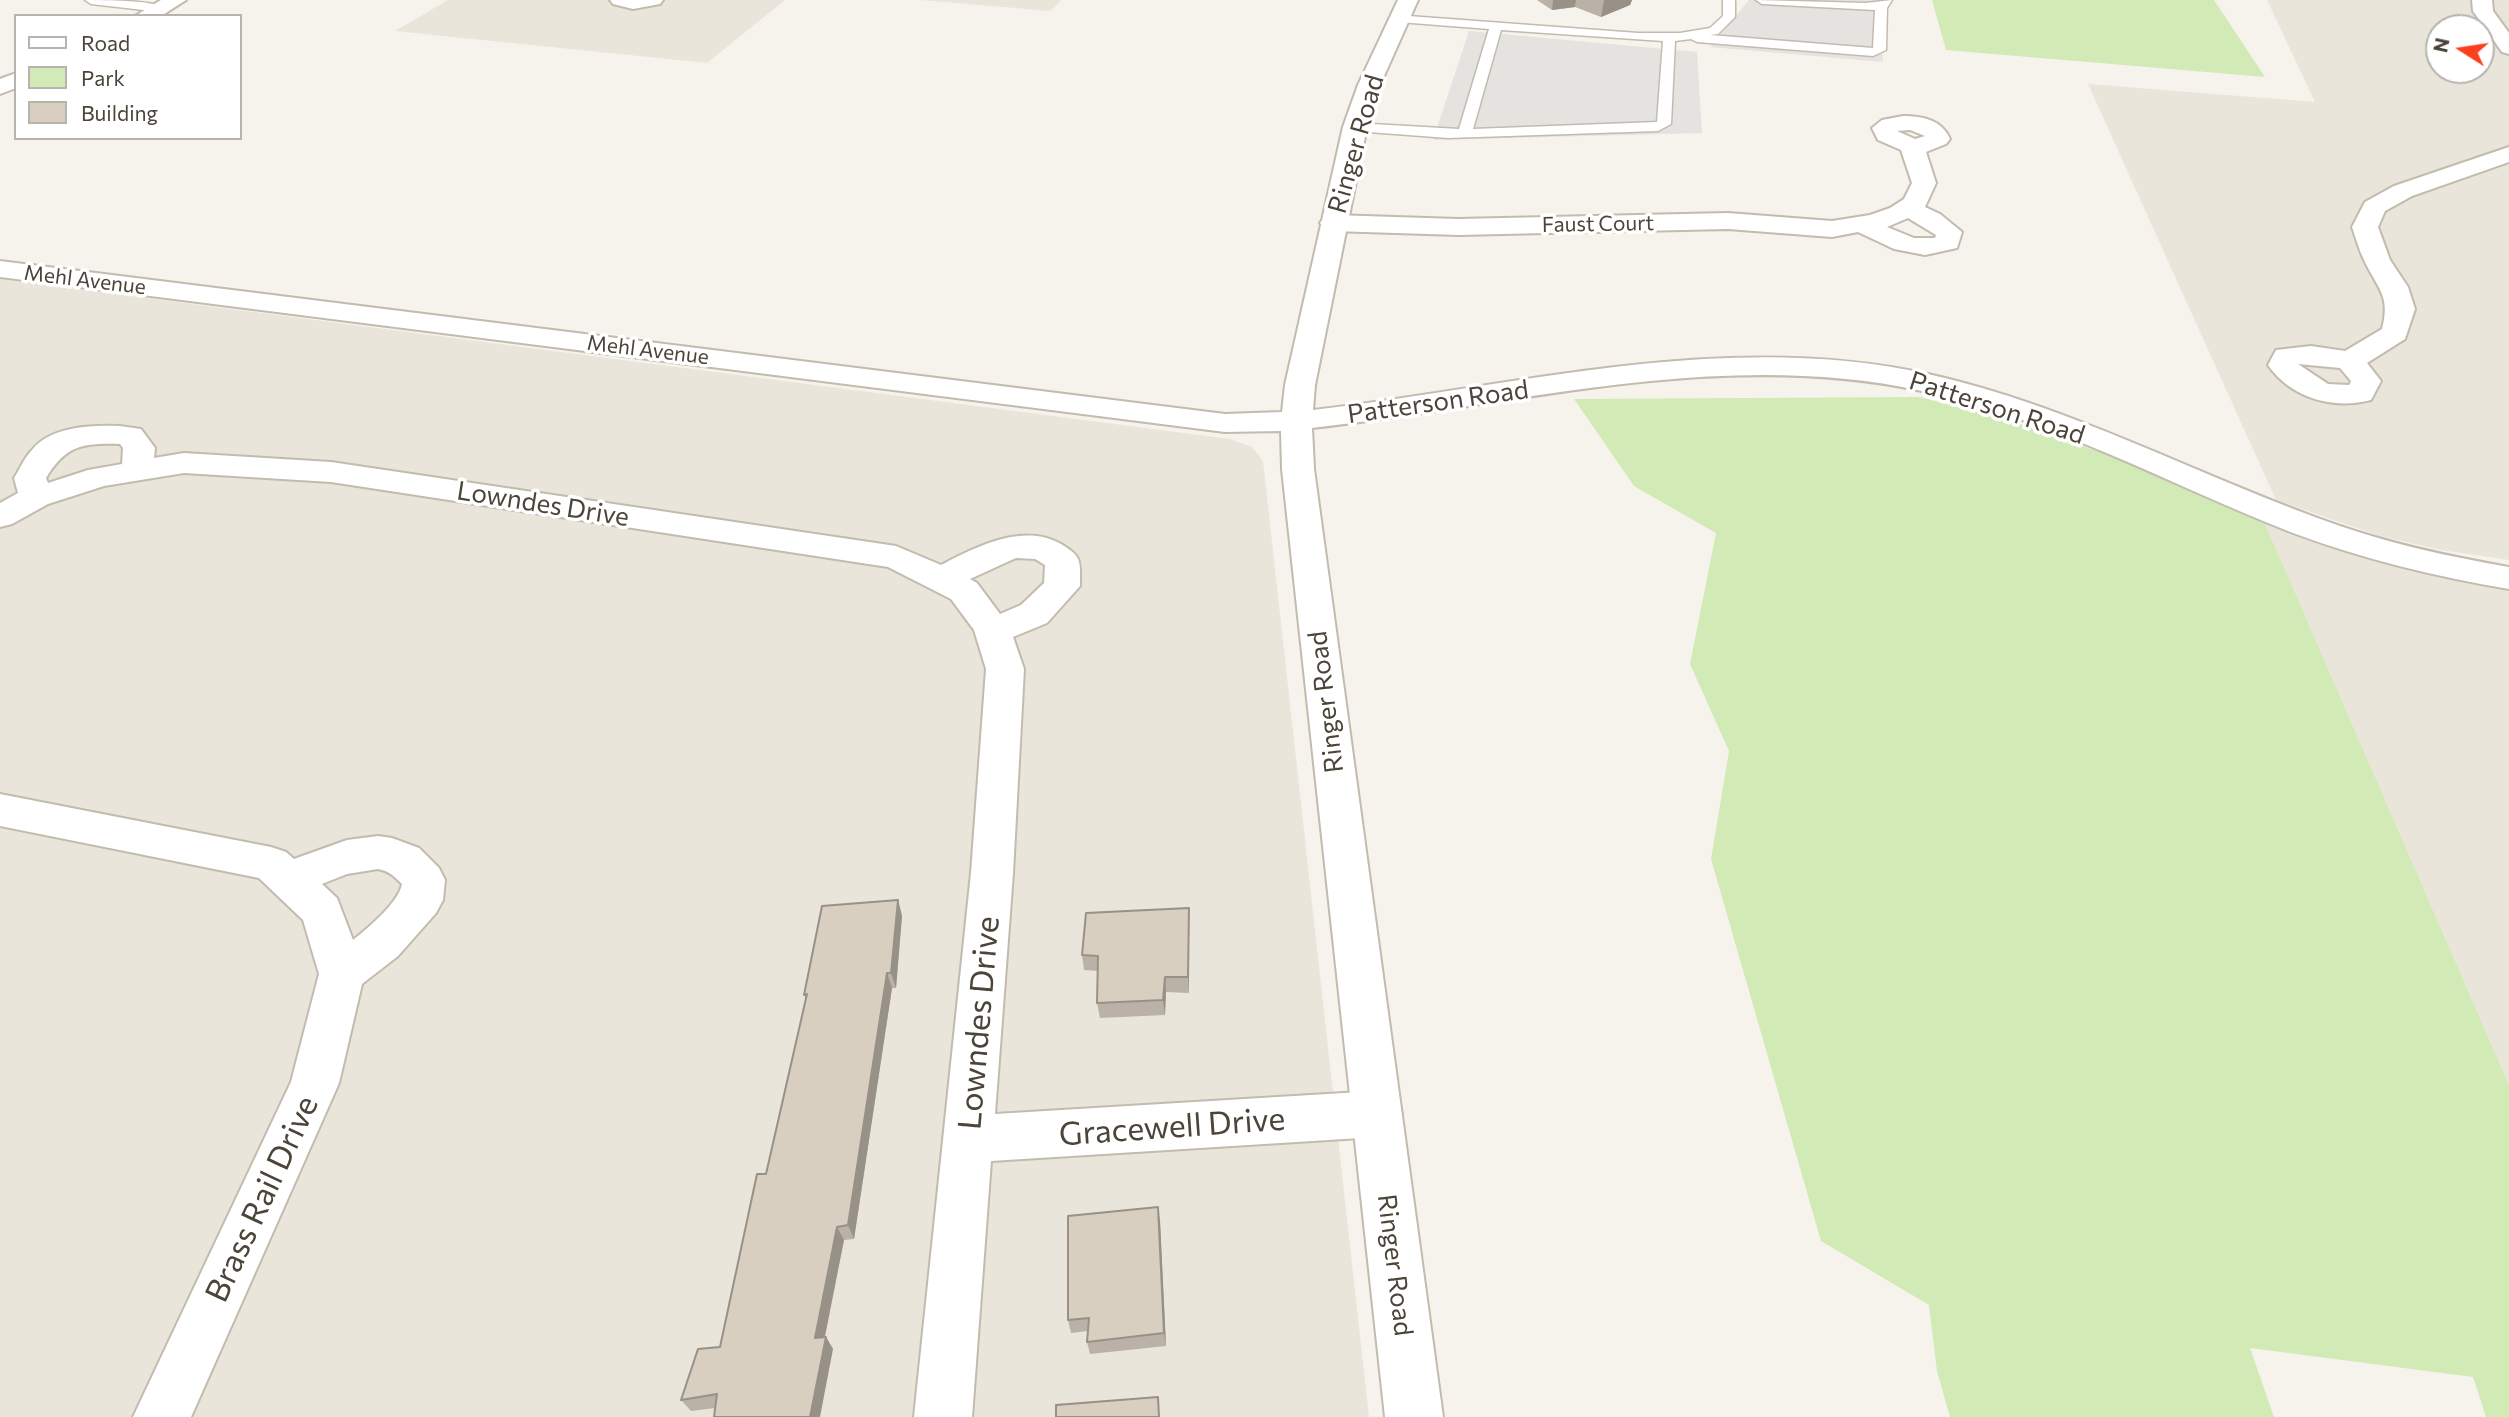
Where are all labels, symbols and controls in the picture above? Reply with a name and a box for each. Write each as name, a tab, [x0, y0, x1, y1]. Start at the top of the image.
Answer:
legend	[14, 14, 242, 140]
north arrow	[2425, 14, 2495, 84]
text: Road	[81, 30, 130, 55]
text: N	[2428, 36, 2454, 54]
text: Park	[81, 65, 125, 90]
street label: Ringer Road	[1321, 71, 1391, 217]
text: Building	[81, 100, 158, 125]
street label: Faust Court	[1542, 210, 1654, 238]
street label: Mehl Avenue	[23, 260, 147, 300]
street label: Mehl Avenue	[586, 330, 710, 370]
street label: Patterson Road	[1905, 365, 2089, 451]
street label: Patterson Road	[1345, 374, 1531, 430]
street label: Lowndes Drive	[455, 475, 631, 533]
street label: Ringer Road	[1302, 629, 1350, 775]
street label: Lowndes Drive	[951, 915, 1007, 1131]
street label: Brass Rail Drive	[197, 1090, 327, 1308]
street label: Gracewell Drive	[1058, 1100, 1286, 1154]
street label: Ringer Road	[1371, 1192, 1419, 1338]

